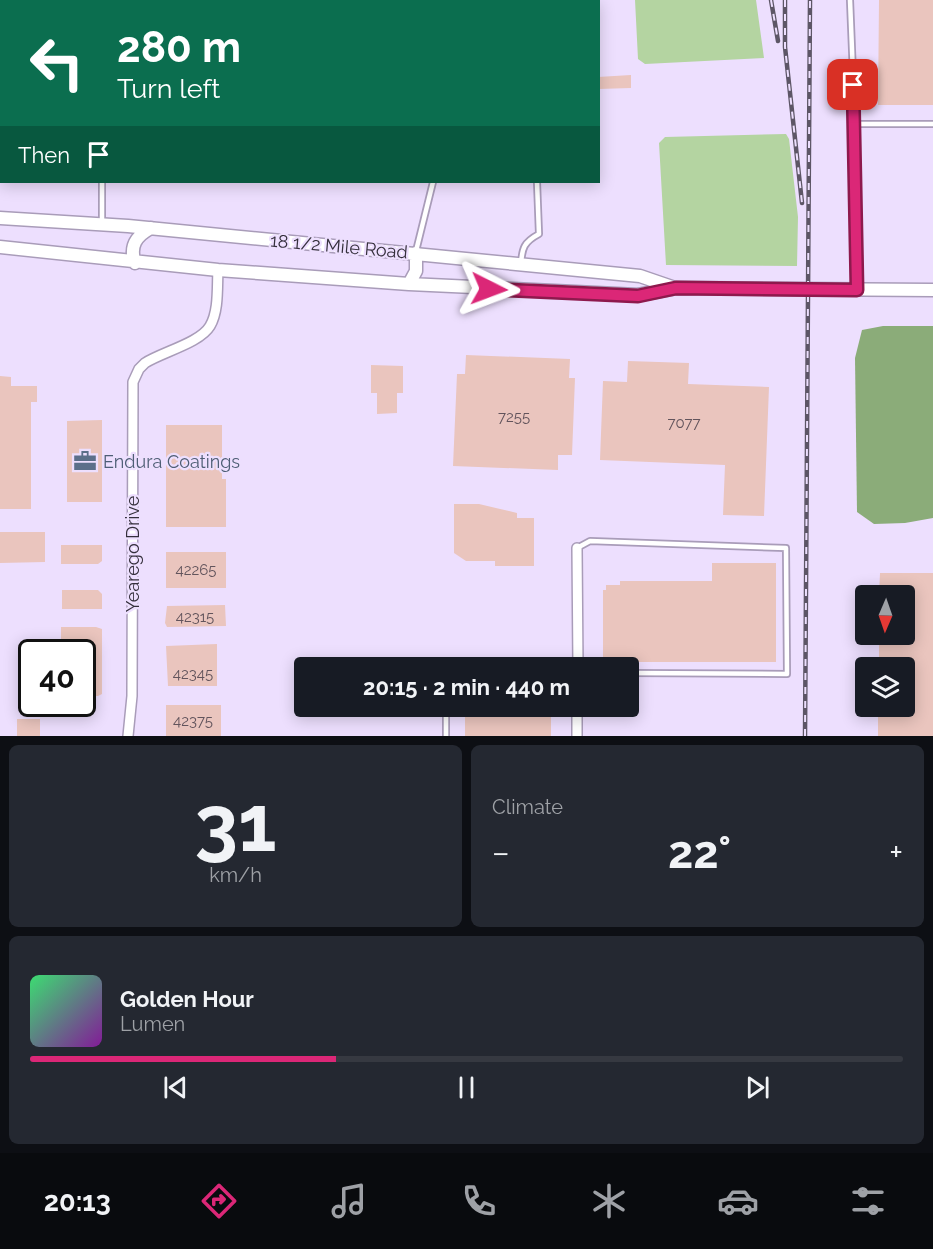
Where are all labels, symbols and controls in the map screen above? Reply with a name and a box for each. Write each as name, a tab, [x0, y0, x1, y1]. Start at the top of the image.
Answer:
text: 280 m	[117, 23, 241, 72]
icon: left	[18, 24, 96, 102]
pin	[827, 59, 878, 110]
icon: arrive	[836, 68, 869, 101]
text: Turn left	[117, 73, 220, 104]
icon: arrive	[82, 138, 115, 171]
text: Then	[18, 142, 70, 168]
street label: 18 1/2 Mile Road	[269, 230, 409, 262]
position arrow	[457, 257, 521, 321]
house number: 7255	[498, 408, 530, 426]
house number: 7077	[667, 414, 701, 432]
office icon: Endura Coatings	[72, 448, 98, 474]
place label: Endura Coatings	[103, 451, 240, 472]
street label: Yearego Drive	[122, 495, 143, 612]
house number: 42265	[175, 561, 217, 579]
north arrow	[855, 585, 915, 645]
map controls	[855, 585, 915, 717]
house number: 42315	[176, 608, 214, 626]
speed limit sign: 40	[18, 639, 96, 717]
button: layers	[855, 657, 915, 717]
house number: 42345	[173, 665, 213, 683]
text: 20:15 · 2 min · 440 m	[363, 674, 570, 700]
house number: 42375	[173, 712, 213, 730]
text: 31	[194, 778, 277, 869]
text: Climate	[492, 795, 563, 819]
text: 22°	[668, 826, 731, 879]
text: −	[492, 833, 510, 872]
text: +	[889, 833, 903, 872]
text: km/h	[209, 863, 262, 887]
text: Golden Hour	[120, 986, 254, 1012]
text: Lumen	[120, 1012, 185, 1036]
icon: previous	[159, 1071, 192, 1104]
icon: pause	[450, 1071, 483, 1104]
icon: next	[741, 1071, 774, 1104]
icon: directions	[198, 1180, 240, 1222]
icon: music	[328, 1180, 370, 1222]
icon: phone	[458, 1180, 500, 1222]
icon: climate	[588, 1180, 630, 1222]
icon: car	[717, 1180, 759, 1222]
icon: filters	[847, 1180, 889, 1222]
text: 20:13	[44, 1186, 111, 1217]

